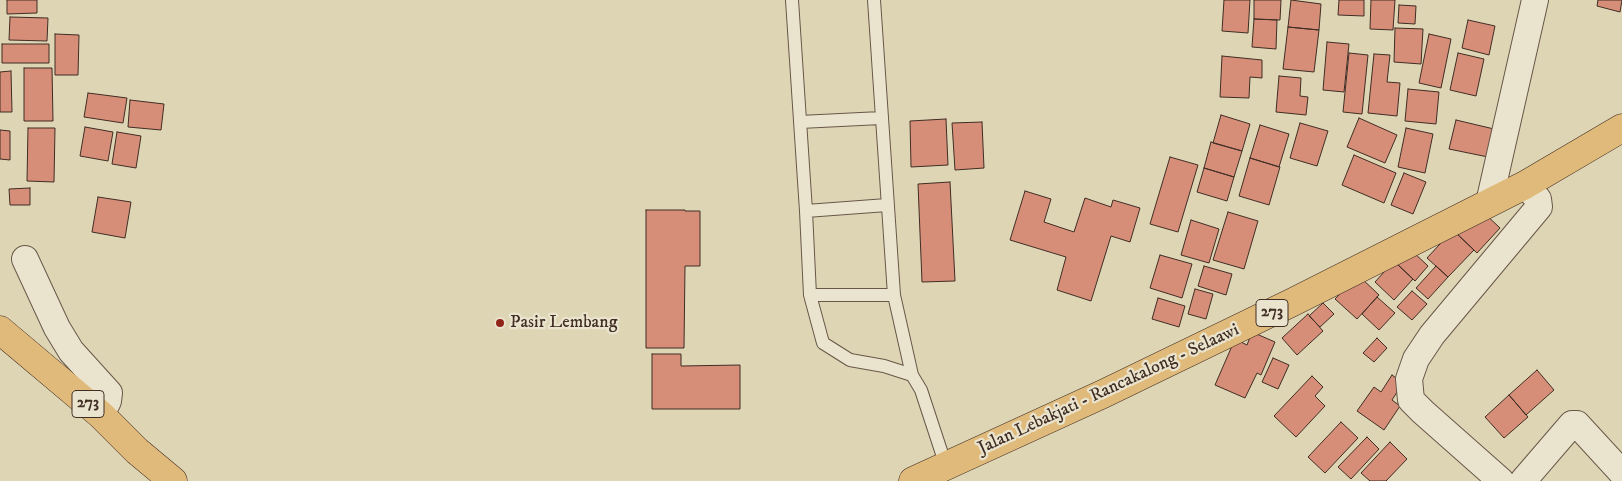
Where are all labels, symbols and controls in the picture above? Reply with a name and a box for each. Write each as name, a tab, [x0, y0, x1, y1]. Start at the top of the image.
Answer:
road number: 273	[1256, 300, 1288, 326]
place label: Pasir Lembang	[510, 312, 617, 334]
marker: Pasir Lembang	[494, 317, 506, 329]
street label: Jalan Lebakjati - Rancakalong - Selaawi	[975, 320, 1243, 460]
road number: 273	[72, 390, 104, 418]

